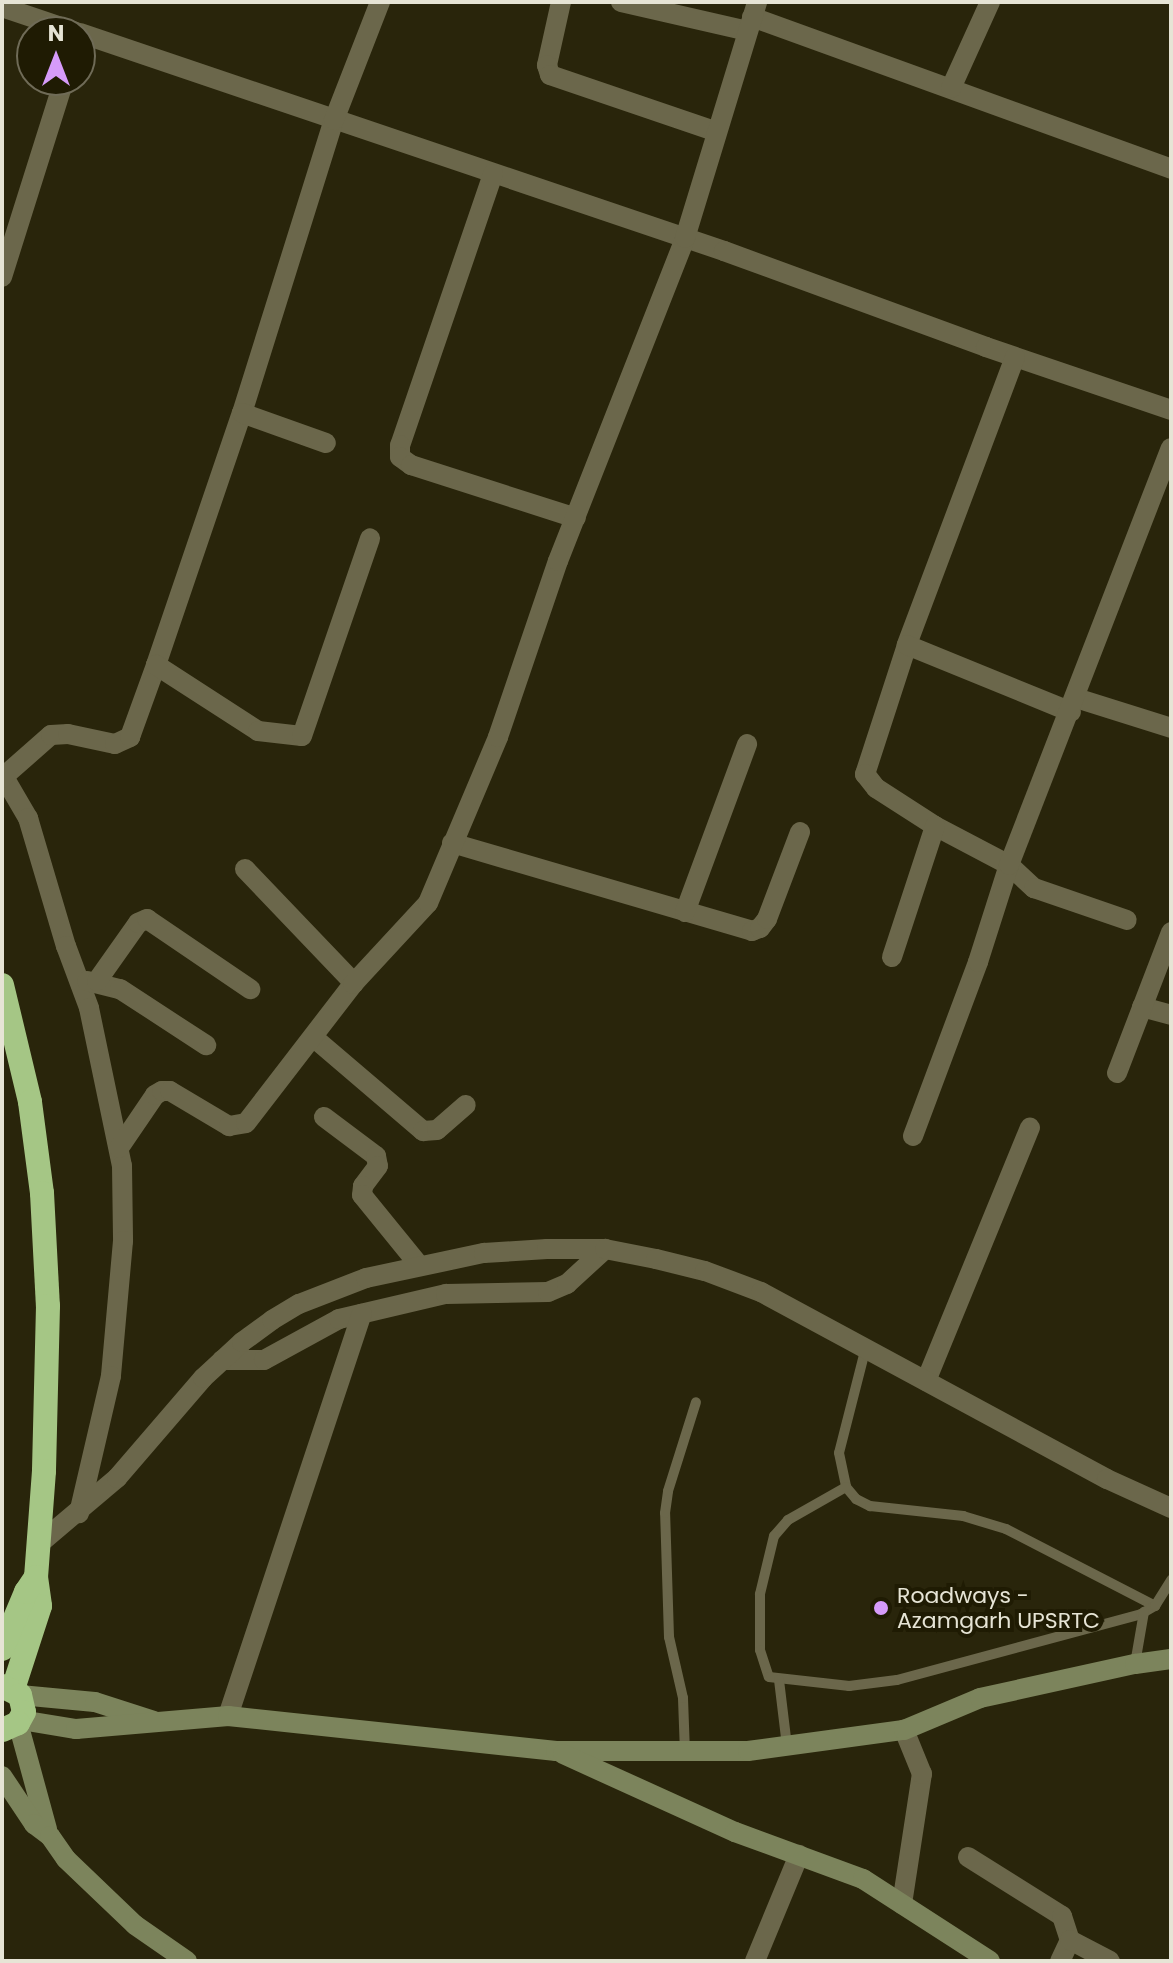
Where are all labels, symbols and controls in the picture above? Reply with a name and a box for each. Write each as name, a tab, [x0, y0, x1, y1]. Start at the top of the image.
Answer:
north arrow	[16, 16, 96, 96]
text: N	[48, 18, 64, 49]
place label: Roadways - Azamgarh UPSRTC	[897, 1582, 1100, 1634]
marker: Roadways - Azamgarh UPSRTC	[872, 1599, 890, 1617]

